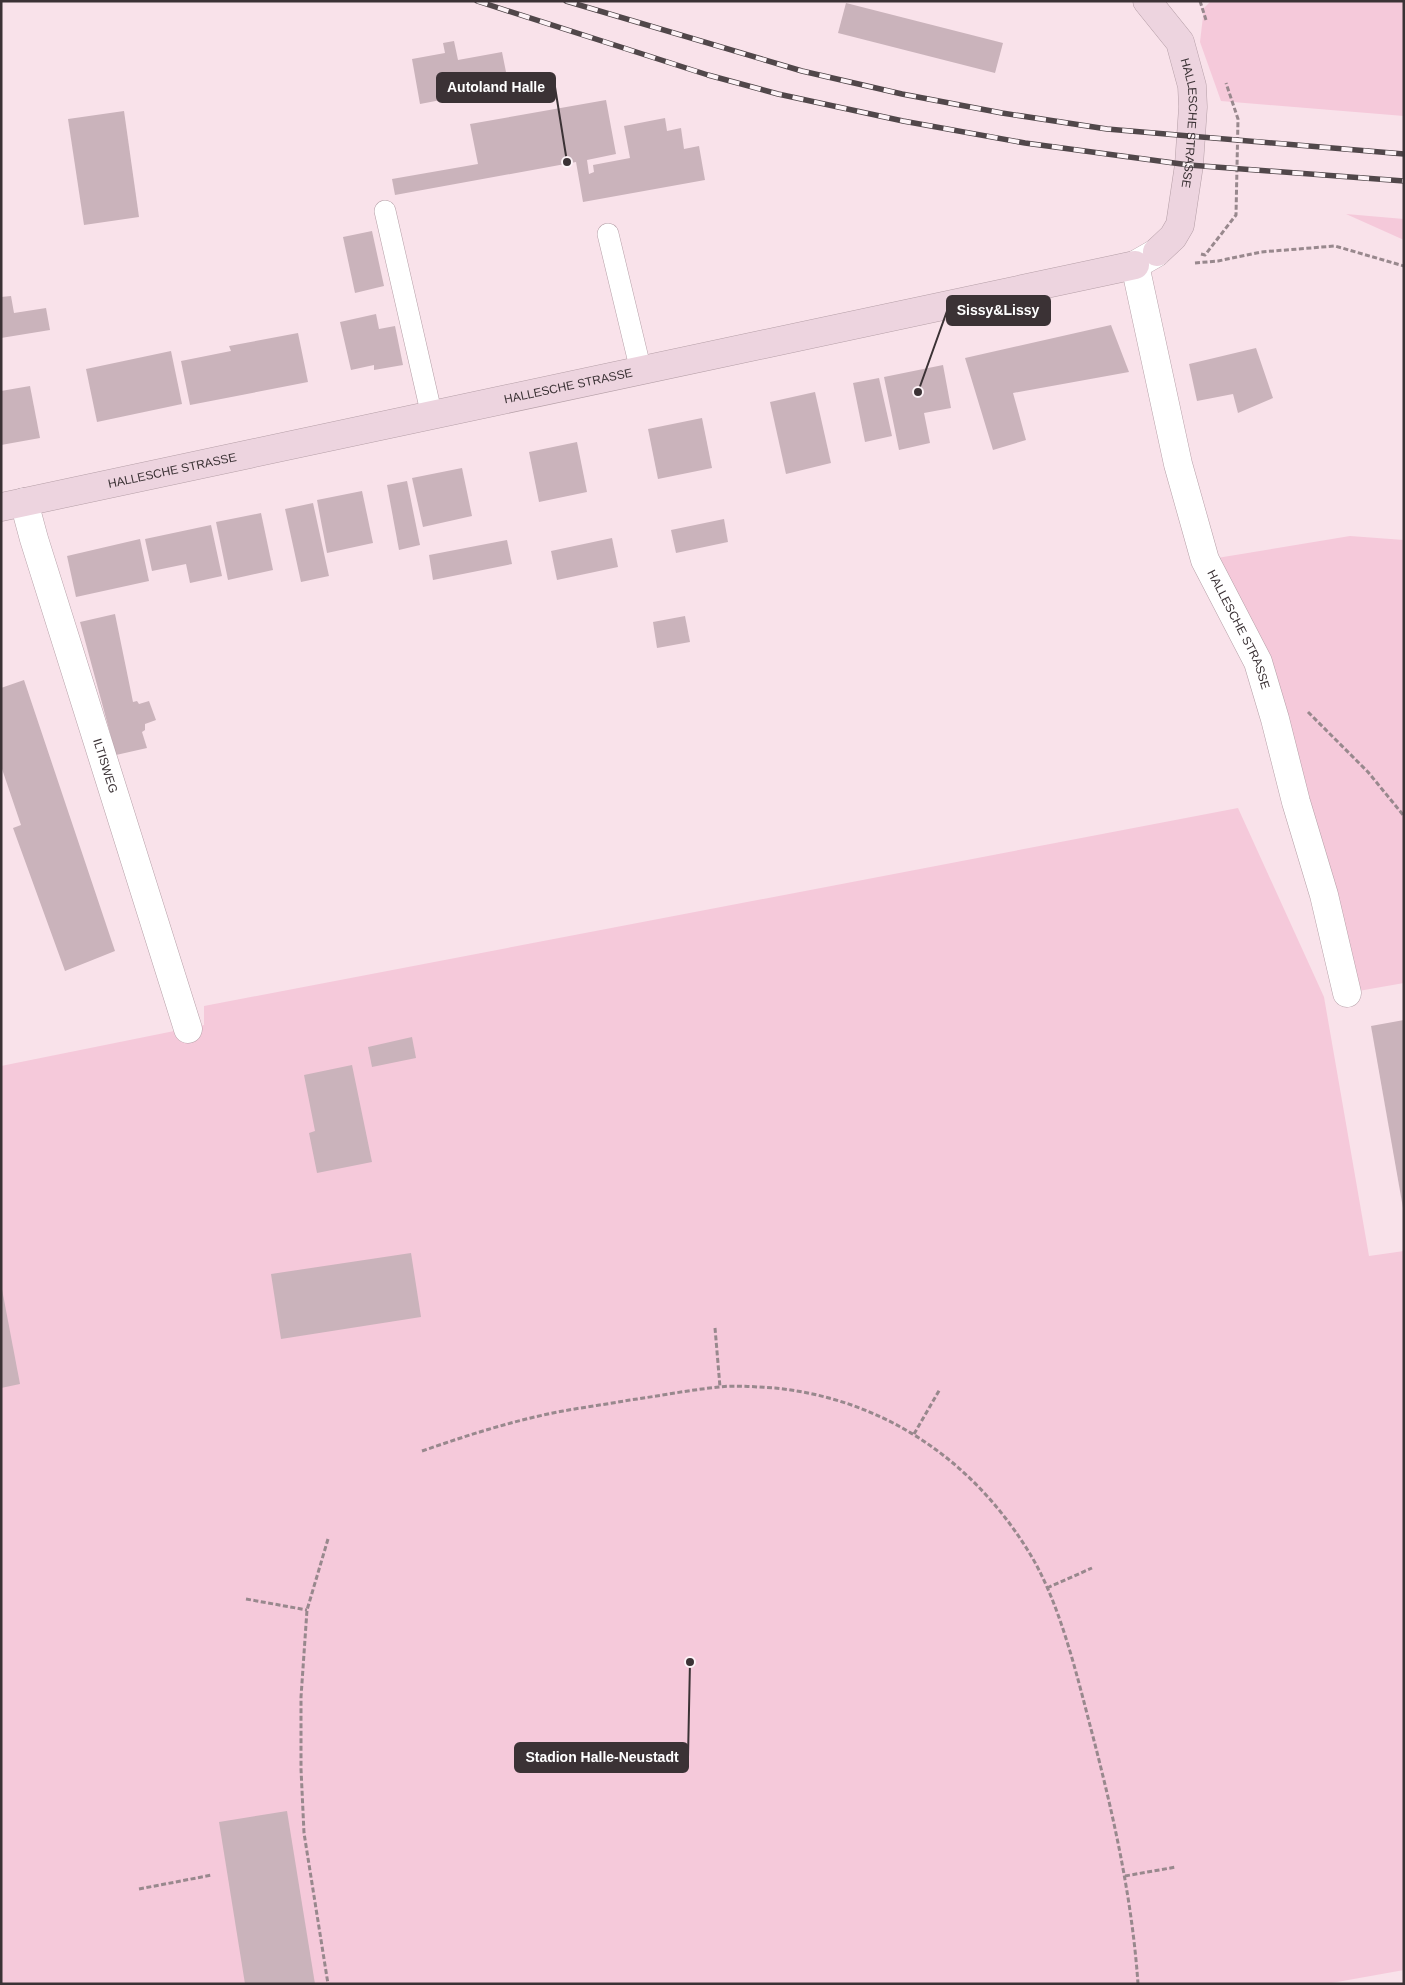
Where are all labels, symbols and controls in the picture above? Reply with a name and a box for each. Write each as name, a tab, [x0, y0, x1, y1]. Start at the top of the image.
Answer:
street label: HALLESCHE STRASSE	[1178, 56, 1200, 189]
callout: Autoland Halle	[437, 73, 555, 102]
text: Autoland Halle	[447, 79, 545, 95]
callout: Sissy&Lissy	[947, 296, 1050, 325]
text: Sissy&Lissy	[957, 302, 1039, 318]
street label: HALLESCHE STRASSE	[503, 365, 634, 406]
street label: HALLESCHE STRASSE	[107, 450, 238, 491]
street label: HALLESCHE STRASSE	[1204, 567, 1273, 691]
street label: ILTISWEG	[90, 737, 120, 795]
callout: Stadion Halle-Neustadt	[515, 1743, 688, 1772]
text: Stadion Halle-Neustadt	[525, 1749, 679, 1765]

